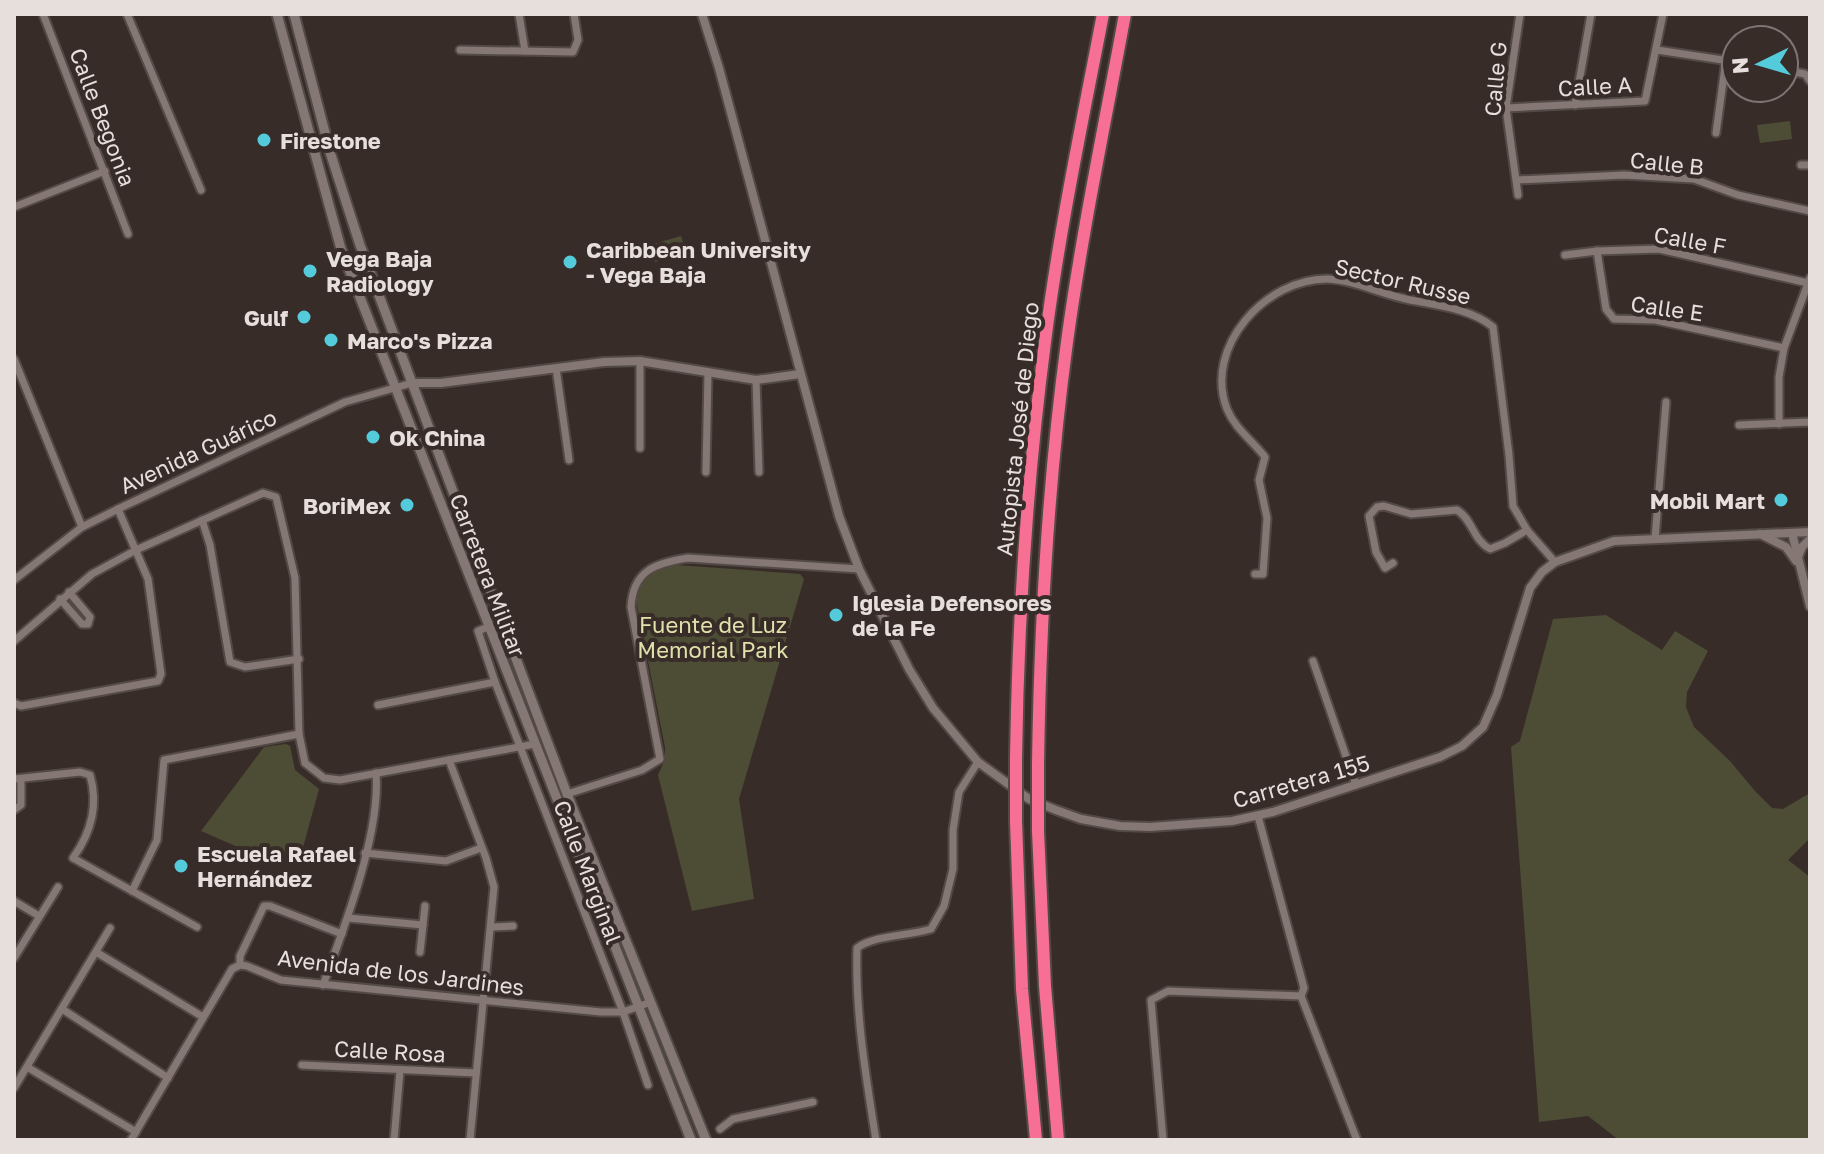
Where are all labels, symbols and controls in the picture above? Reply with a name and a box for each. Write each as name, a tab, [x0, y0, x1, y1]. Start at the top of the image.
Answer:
north arrow	[1720, 24, 1800, 104]
street label: Calle G	[1478, 40, 1512, 118]
street label: Calle Begonia	[64, 44, 142, 190]
text: N	[1725, 56, 1754, 75]
street label: Calle A	[1557, 71, 1633, 101]
place label: Firestone	[280, 127, 381, 154]
marker: Firestone	[255, 131, 273, 149]
street label: Calle B	[1629, 146, 1705, 180]
street label: Calle F	[1652, 220, 1728, 260]
place label: Caribbean University - Vega Baja	[586, 236, 811, 288]
place label: Vega Baja Radiology	[326, 245, 434, 297]
street label: Sector Russe	[1332, 252, 1474, 310]
marker: Caribbean University - Vega Baja	[561, 253, 579, 271]
marker: Vega Baja Radiology	[301, 262, 319, 280]
street label: Calle E	[1629, 290, 1705, 326]
street label: Autopista José de Diego	[990, 301, 1044, 557]
place label: Gulf	[244, 304, 288, 331]
marker: Gulf	[295, 308, 313, 326]
place label: Marco's Pizza	[347, 327, 493, 354]
marker: Marco's Pizza	[322, 331, 340, 349]
street label: Avenida Guárico	[115, 403, 281, 499]
place label: Ok China	[389, 424, 485, 451]
marker: Ok China	[364, 428, 382, 446]
place label: Mobil Mart	[1650, 487, 1765, 514]
street label: Carretera Militar	[444, 490, 532, 661]
marker: Mobil Mart	[1772, 491, 1790, 509]
place label: BoriMex	[303, 492, 391, 519]
marker: BoriMex	[398, 496, 416, 514]
place label: Iglesia Defensores de la Fe	[852, 589, 1052, 641]
marker: Iglesia Defensores de la Fe	[827, 606, 845, 624]
park label: Fuente de Luz Memorial Park	[637, 611, 789, 663]
street label: Carretera 155	[1229, 749, 1373, 813]
street label: Calle Marginal	[548, 796, 628, 948]
place label: Escuela Rafael Hernández	[197, 840, 356, 892]
marker: Escuela Rafael Hernández	[172, 857, 190, 875]
street label: Avenida de los Jardines	[276, 943, 526, 1001]
street label: Calle Rosa	[334, 1035, 446, 1067]

